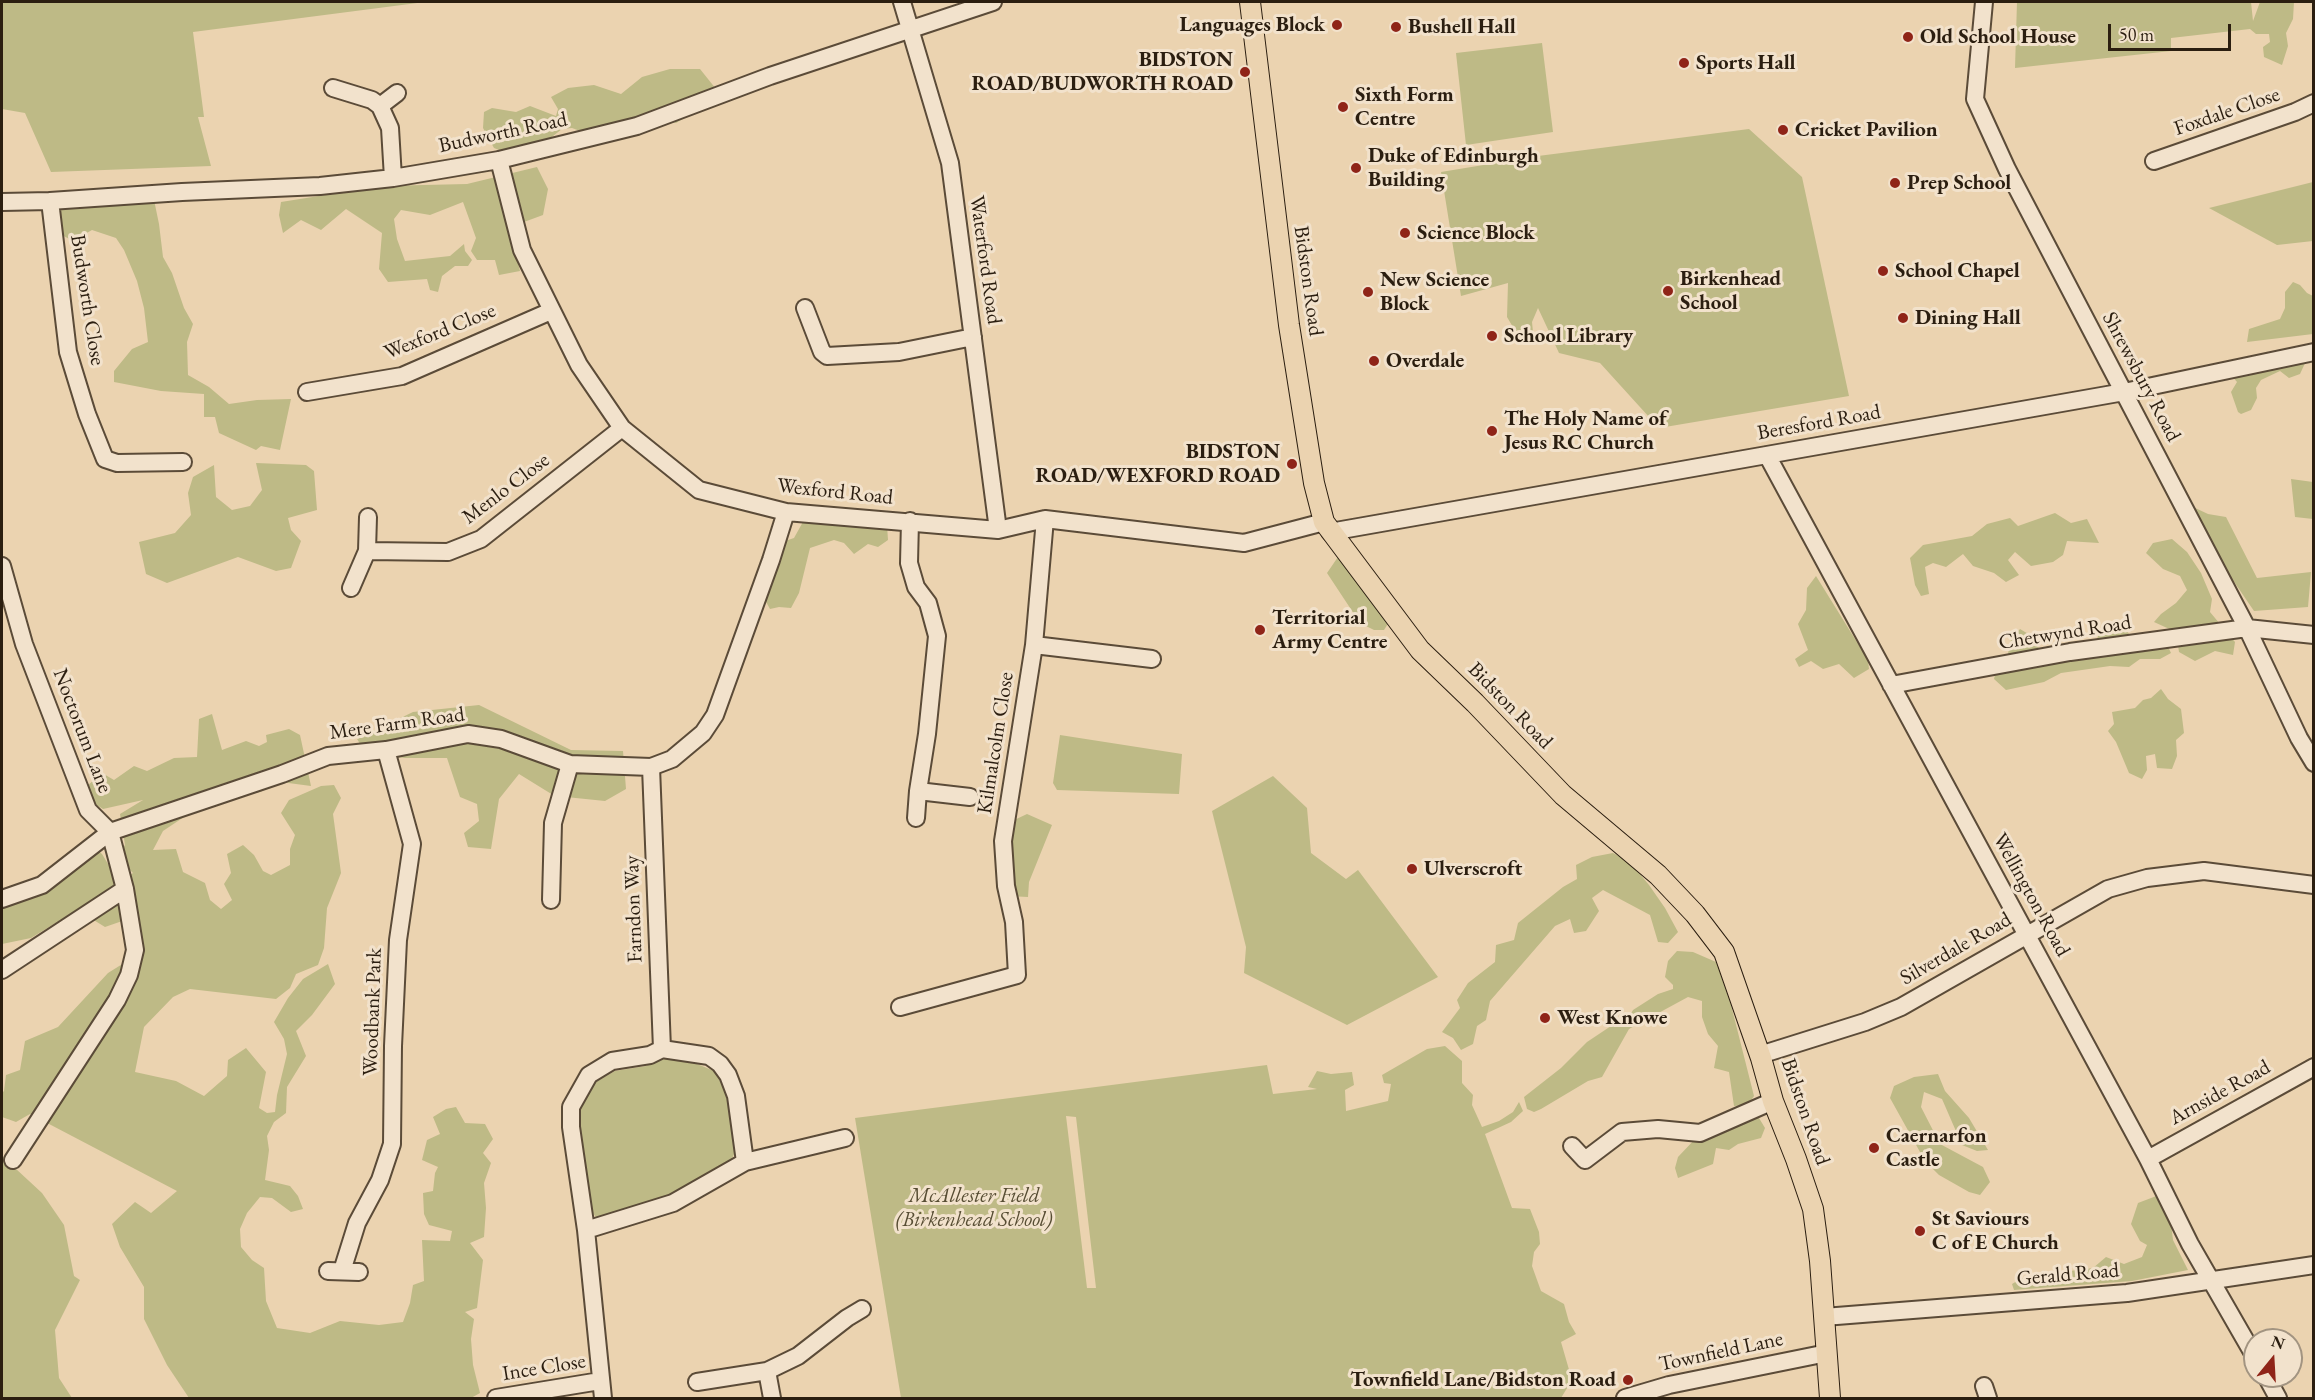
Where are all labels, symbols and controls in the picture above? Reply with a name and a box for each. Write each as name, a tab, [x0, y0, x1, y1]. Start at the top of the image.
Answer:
place label: Languages Block	[1179, 12, 1325, 38]
scale bar	[2111, 12, 2234, 50]
place label: Bushell Hall	[1408, 14, 1516, 40]
marker: Languages Block	[1330, 18, 1344, 32]
marker: Bushell Hall	[1389, 20, 1403, 34]
text: 50 m	[2119, 23, 2154, 46]
place label: Old School House	[1920, 24, 2076, 50]
marker: Old School House	[1901, 30, 1915, 44]
place label: BIDSTON ROAD/BUDWORTH ROAD	[972, 47, 1233, 97]
place label: Sports Hall	[1696, 50, 1796, 76]
marker: Sports Hall	[1677, 56, 1691, 70]
marker: BIDSTON ROAD/BUDWORTH ROAD	[1238, 65, 1252, 79]
place label: Sixth Form Centre	[1355, 82, 1454, 132]
street label: Foxdale Close	[2171, 82, 2283, 142]
marker: Sixth Form Centre	[1336, 100, 1350, 114]
street label: Budworth Road	[436, 107, 570, 159]
place label: Cricket Pavilion	[1795, 117, 1938, 143]
marker: Cricket Pavilion	[1776, 123, 1790, 137]
place label: Duke of Edinburgh Building	[1368, 143, 1539, 193]
marker: Duke of Edinburgh Building	[1349, 161, 1363, 175]
place label: Prep School	[1907, 170, 2011, 196]
marker: Prep School	[1888, 176, 1902, 190]
street label: Waterford Road	[964, 194, 1006, 326]
place label: Science Block	[1417, 220, 1535, 246]
street label: Bidston Road	[1288, 224, 1328, 338]
marker: Science Block	[1398, 226, 1412, 240]
street label: Budworth Close	[64, 233, 110, 367]
place label: School Chapel	[1895, 258, 2020, 284]
marker: School Chapel	[1876, 264, 1890, 278]
place label: Birkenhead School	[1680, 266, 1781, 316]
place label: New Science Block	[1380, 267, 1489, 317]
marker: Birkenhead School	[1661, 284, 1675, 298]
marker: New Science Block	[1361, 285, 1375, 299]
street label: Wexford Close	[381, 298, 499, 366]
place label: Dining Hall	[1915, 305, 2021, 331]
street label: Shrewsbury Road	[2096, 308, 2186, 446]
marker: Dining Hall	[1896, 311, 1910, 325]
place label: School Library	[1504, 323, 1633, 349]
marker: School Library	[1485, 329, 1499, 343]
place label: Overdale	[1386, 348, 1464, 374]
marker: Overdale	[1367, 354, 1381, 368]
street label: Beresford Road	[1755, 400, 1883, 446]
place label: The Holy Name of Jesus RC Church	[1504, 406, 1667, 456]
marker: The Holy Name of Jesus RC Church	[1485, 424, 1499, 438]
place label: BIDSTON ROAD/WEXFORD ROAD	[1036, 439, 1280, 489]
street label: Menlo Close	[457, 448, 555, 530]
marker: BIDSTON ROAD/WEXFORD ROAD	[1285, 457, 1299, 471]
street label: Wexford Road	[776, 473, 894, 511]
place label: Territorial Army Centre	[1272, 605, 1388, 655]
street label: Chetwynd Road	[1997, 610, 2133, 656]
marker: Territorial Army Centre	[1253, 623, 1267, 637]
street label: Bidston Road	[1462, 657, 1558, 755]
street label: Noctorum Lane	[47, 665, 117, 797]
street label: Kilmalcolm Close	[972, 670, 1020, 816]
street label: Mere Farm Road	[328, 702, 466, 746]
street label: Wellington Road	[1987, 829, 2075, 961]
street label: Farndon Way	[620, 855, 648, 963]
place label: Ulverscroft	[1424, 856, 1522, 882]
marker: Ulverscroft	[1405, 862, 1419, 876]
street label: Silverdale Road	[1896, 907, 2016, 991]
street label: Woodbank Park	[358, 947, 388, 1077]
place label: West Knowe	[1557, 1005, 1667, 1031]
marker: West Knowe	[1538, 1011, 1552, 1025]
street label: Bidston Road	[1775, 1055, 1835, 1169]
street label: Arnside Road	[2165, 1055, 2275, 1131]
place label: Caernarfon Castle	[1886, 1123, 1987, 1173]
marker: Caernarfon Castle	[1867, 1141, 1881, 1155]
park label: McAllester Field (Birkenhead School)	[896, 1183, 1052, 1233]
place label: St Saviours C of E Church	[1932, 1206, 2059, 1256]
marker: St Saviours C of E Church	[1913, 1224, 1927, 1238]
street label: Gerald Road	[2016, 1258, 2120, 1292]
street label: Townfield Lane	[1657, 1327, 1785, 1377]
north arrow	[2243, 1328, 2303, 1388]
text: N	[2269, 1330, 2287, 1354]
street label: Ince Close	[501, 1349, 587, 1387]
place label: Townfield Lane/Bidston Road	[1350, 1367, 1616, 1393]
marker: Townfield Lane/Bidston Road	[1621, 1373, 1635, 1387]

